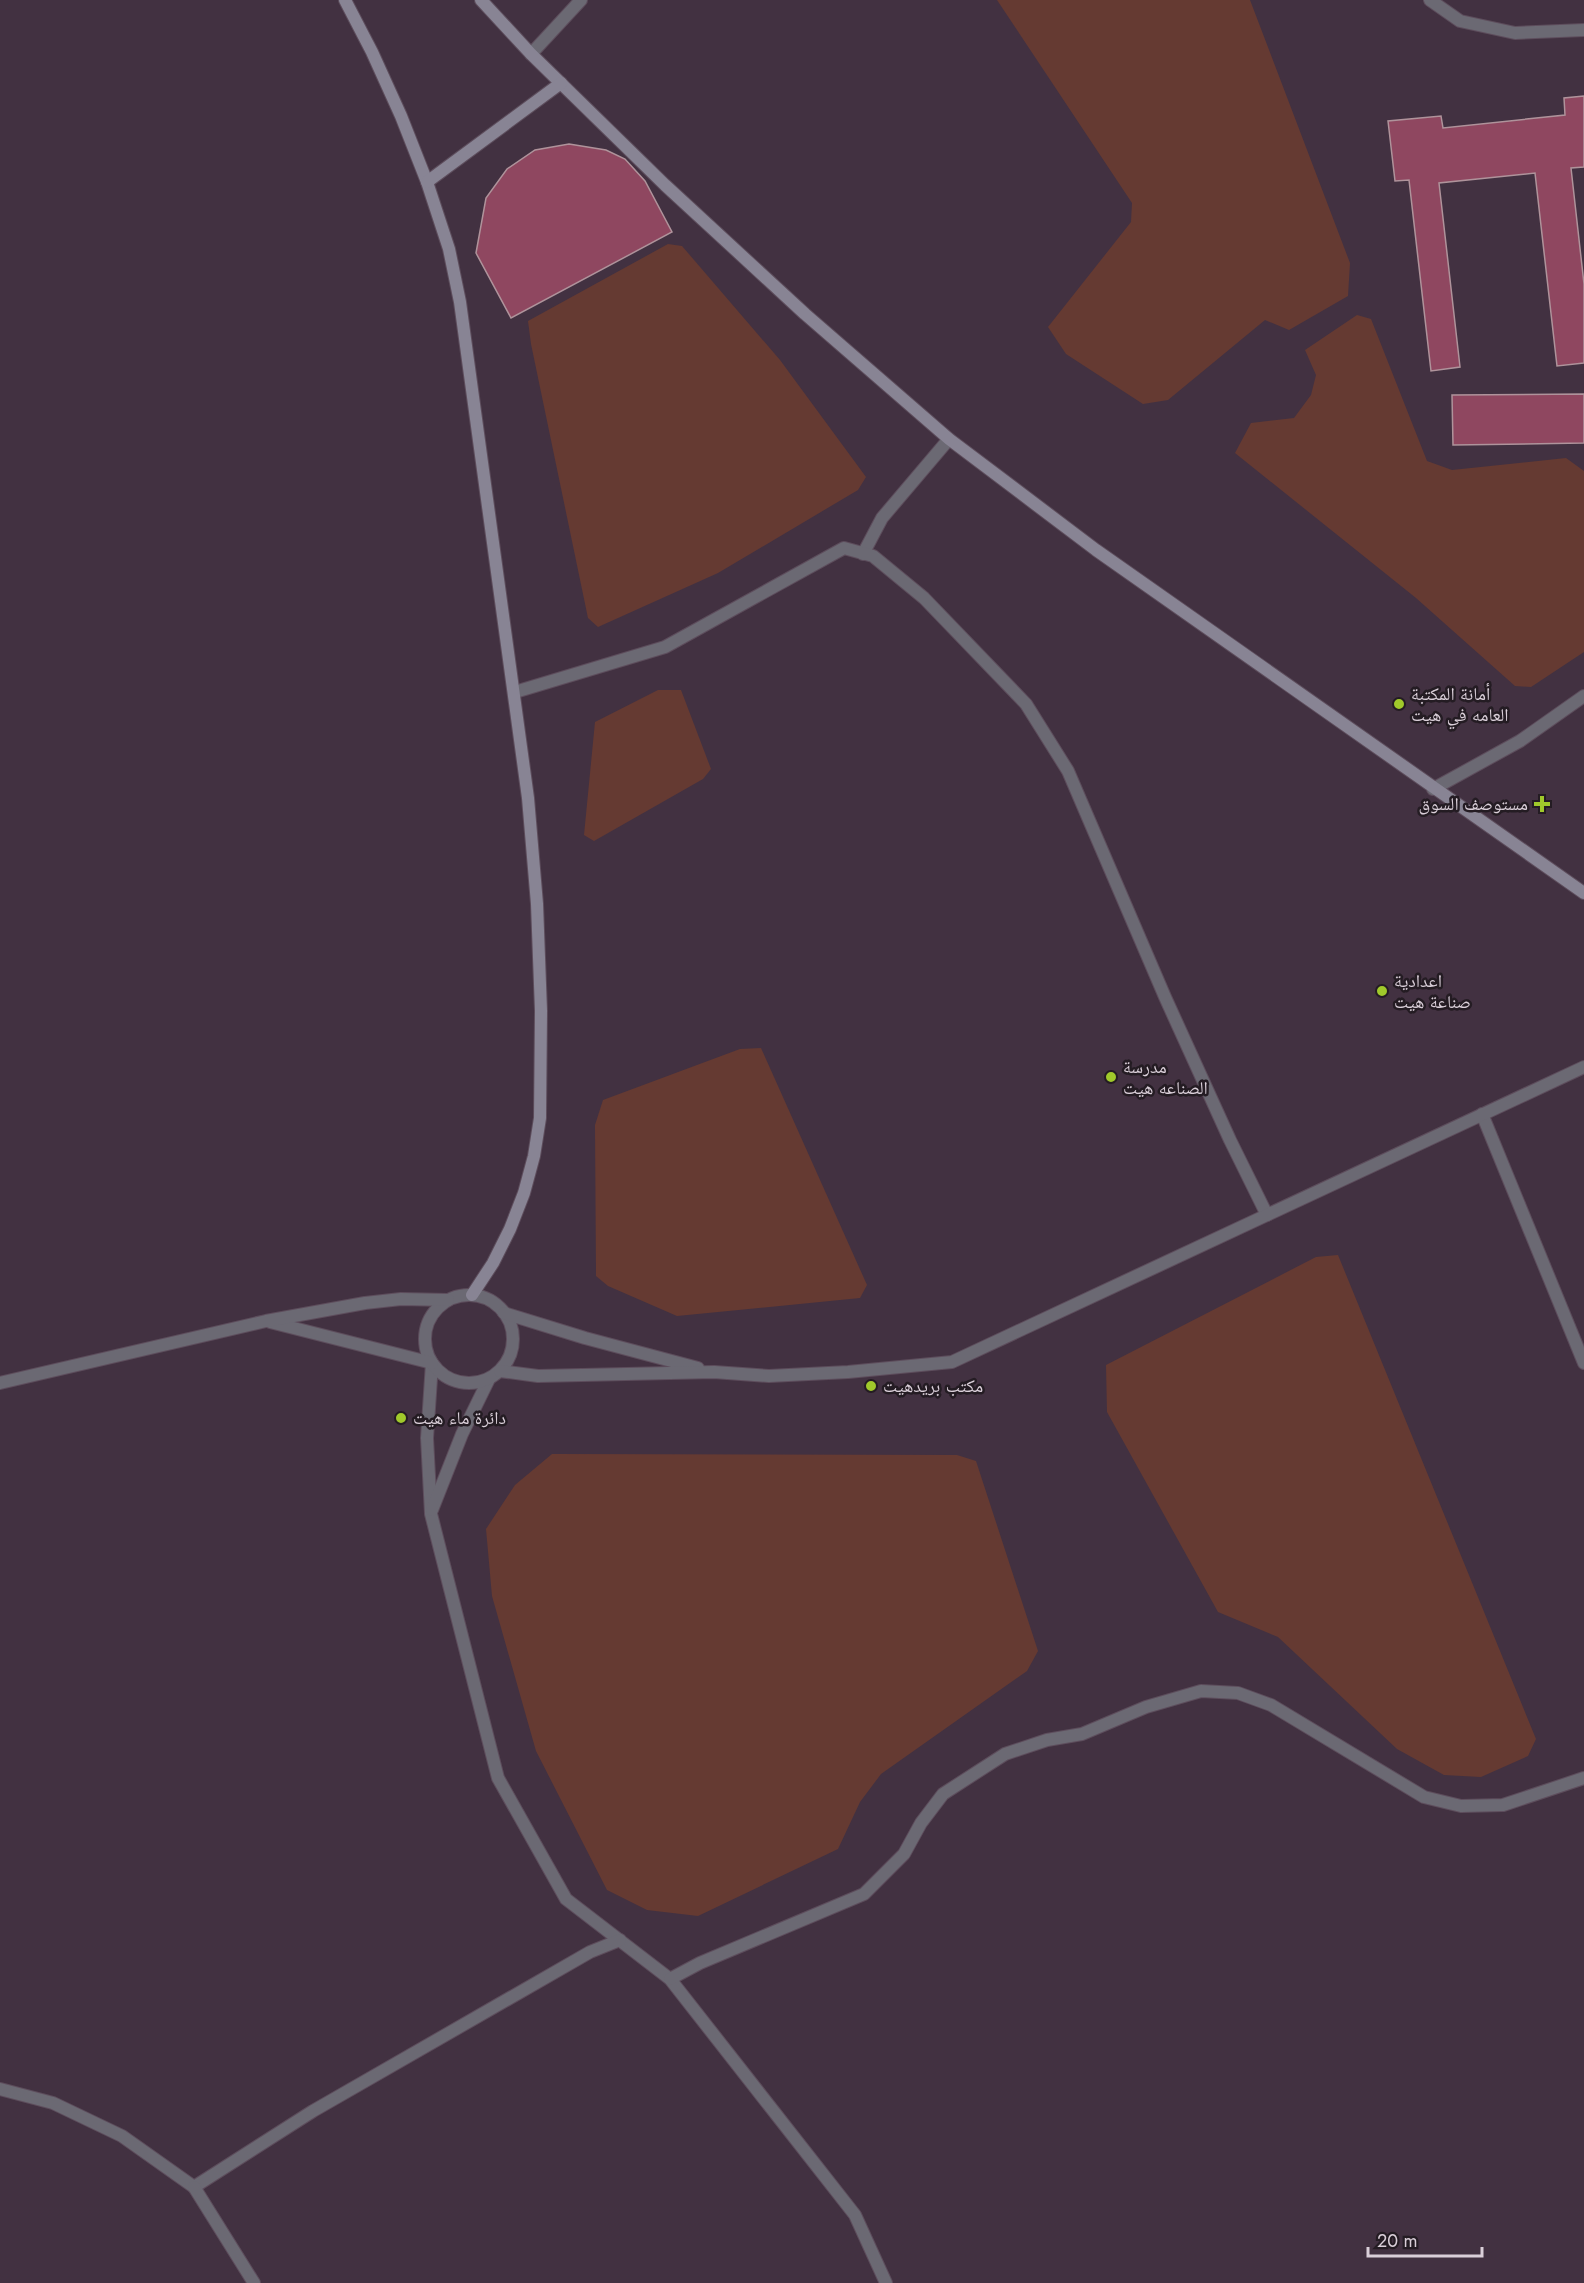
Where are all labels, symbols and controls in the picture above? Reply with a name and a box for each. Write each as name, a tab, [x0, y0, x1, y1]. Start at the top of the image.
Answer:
place label: أمانة المكتبة العامه في هيت	[1411, 681, 1509, 730]
marker: أمانة المكتبة العامه في هيت	[1392, 697, 1406, 711]
place label: مستوصف السوق	[1419, 791, 1528, 817]
marker: مستوصف السوق	[1533, 795, 1551, 813]
place label: اعدادية صناعة هيت	[1394, 968, 1471, 1015]
marker: اعدادية صناعة هيت	[1375, 984, 1389, 998]
place label: مدرسة الصناعه هيت	[1123, 1054, 1208, 1101]
marker: مدرسة الصناعه هيت	[1104, 1070, 1118, 1084]
place label: مكتب بريدهيت	[883, 1373, 983, 1399]
marker: مكتب بريدهيت	[864, 1379, 878, 1393]
place label: دائرة ماء هيت	[413, 1405, 506, 1431]
marker: دائرة ماء هيت	[394, 1411, 408, 1425]
scale bar	[1368, 2220, 1482, 2258]
text: 20 m	[1377, 2228, 1417, 2254]

